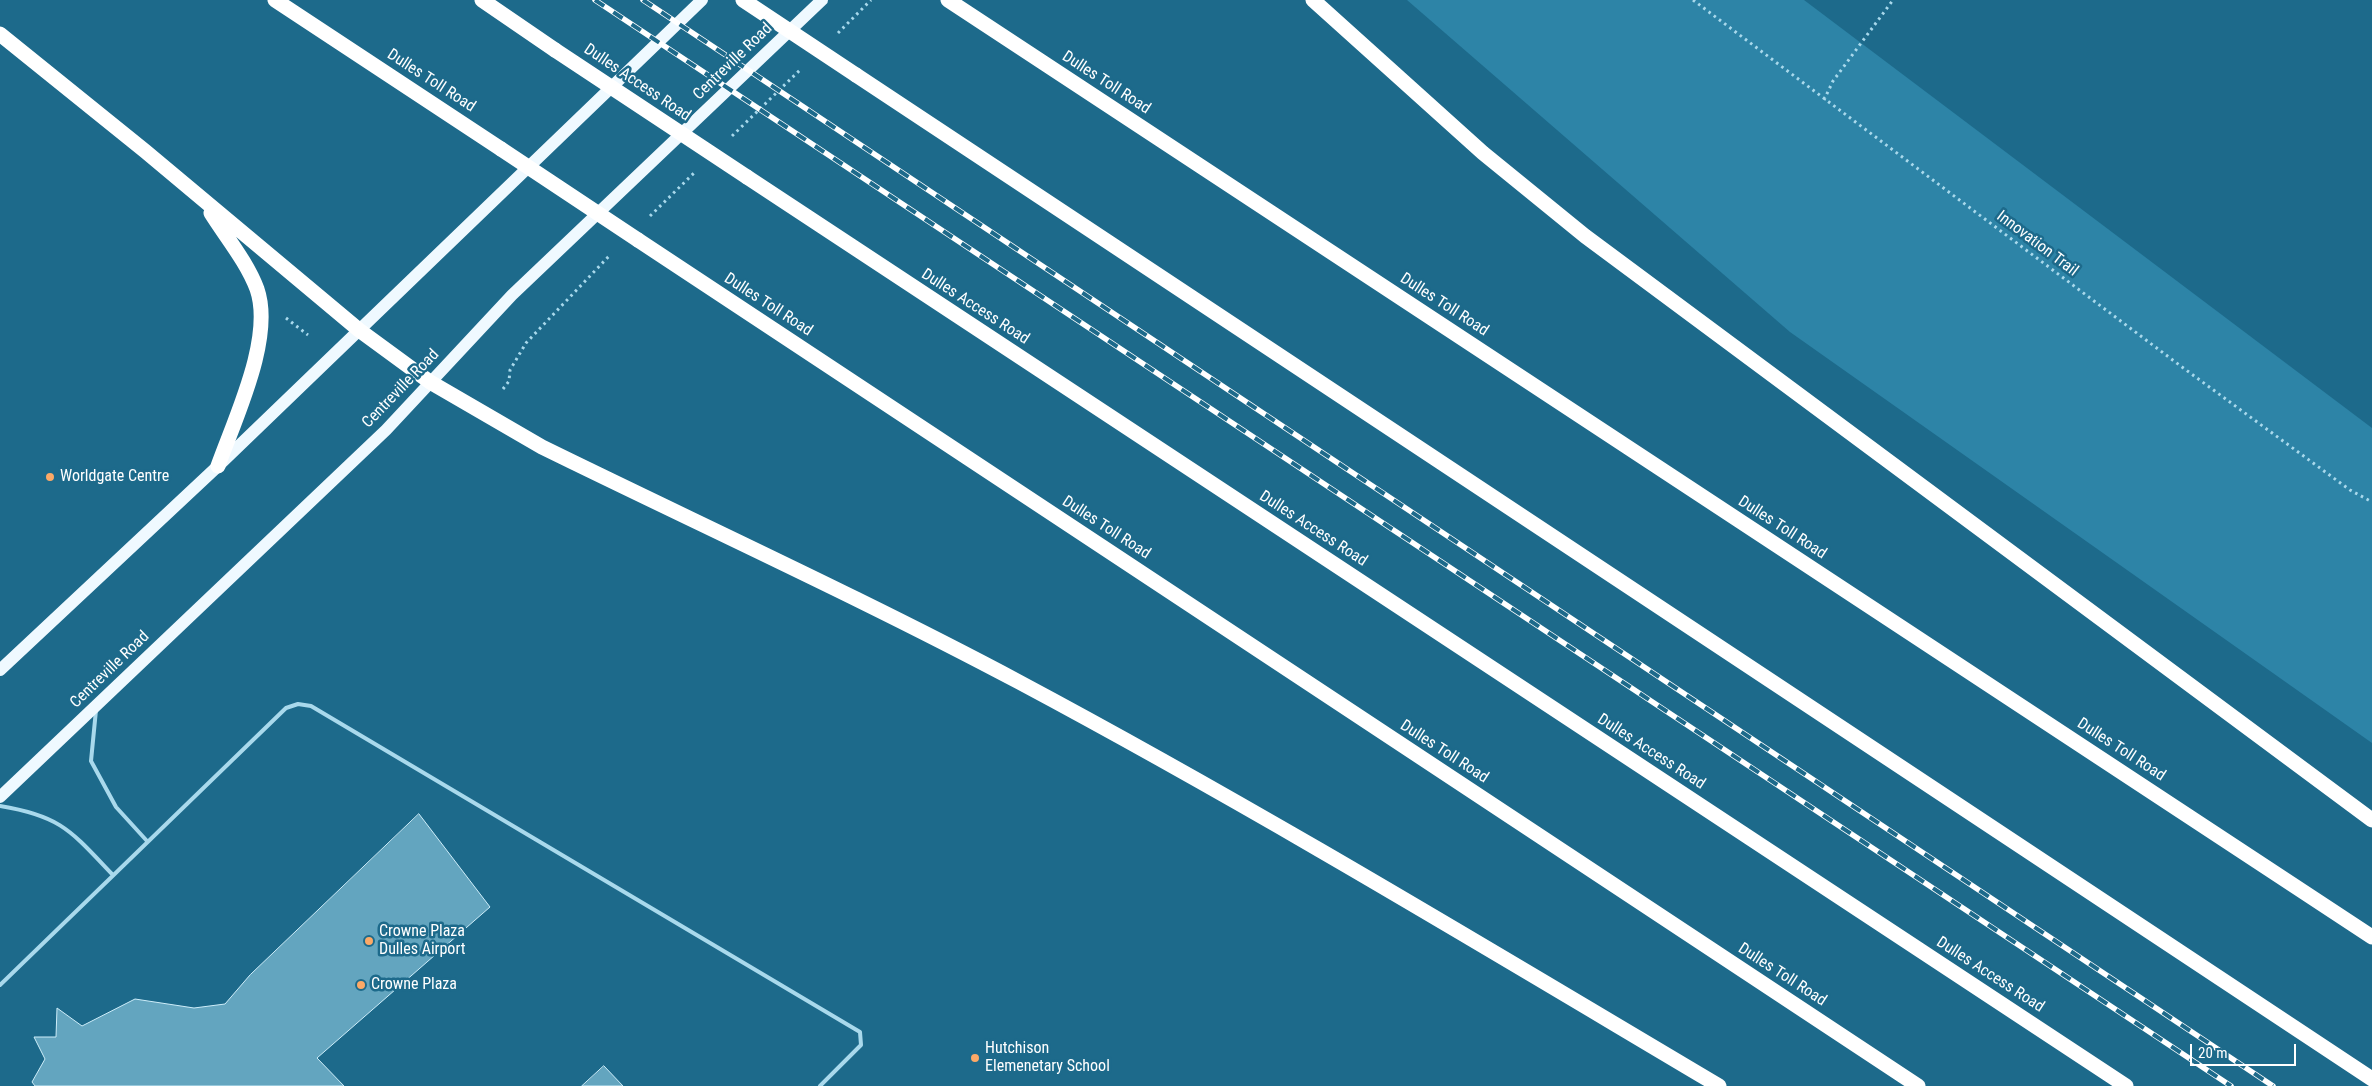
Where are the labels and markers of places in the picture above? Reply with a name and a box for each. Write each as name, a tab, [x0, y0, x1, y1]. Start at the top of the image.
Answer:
place label: Worldgate Centre	[60, 467, 169, 487]
marker: Worldgate Centre	[44, 471, 56, 483]
place label: Crowne Plaza Dulles Airport	[379, 922, 465, 960]
marker: Crowne Plaza Dulles Airport	[363, 935, 375, 947]
place label: Crowne Plaza	[371, 975, 457, 995]
marker: Crowne Plaza	[355, 979, 367, 991]
place label: Hutchison Elemenetary School	[985, 1039, 1110, 1077]
marker: Hutchison Elemenetary School	[969, 1052, 981, 1064]

